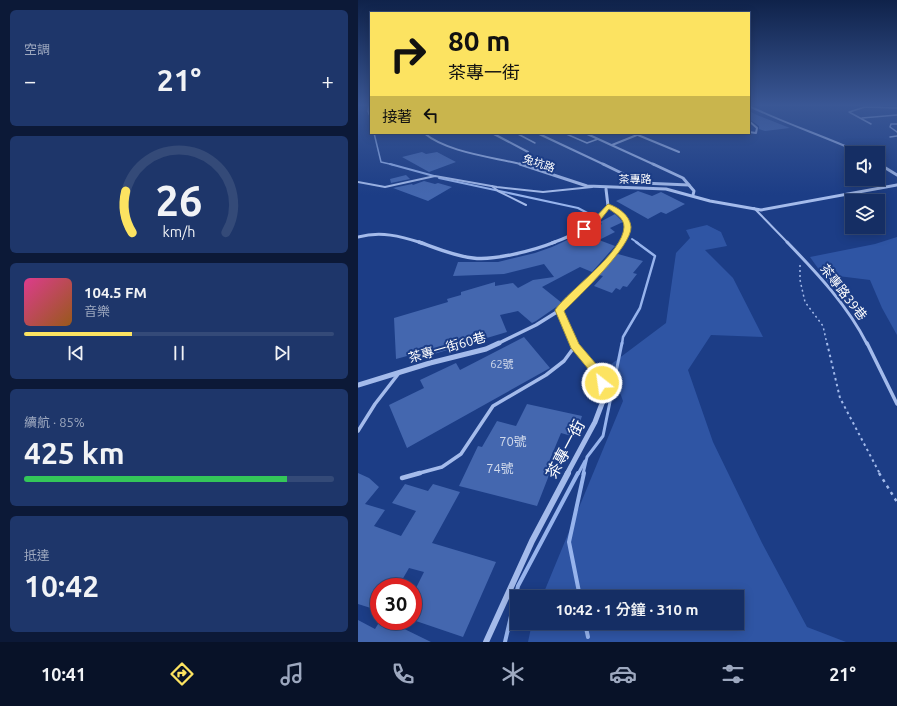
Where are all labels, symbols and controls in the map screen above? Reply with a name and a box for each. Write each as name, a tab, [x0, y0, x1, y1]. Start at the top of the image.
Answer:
text: 80 m	[448, 25, 510, 56]
icon: right	[382, 28, 434, 80]
text: 空調	[24, 42, 50, 56]
text: 茶專一街	[448, 62, 520, 82]
text: 21°	[157, 63, 201, 97]
text: −	[24, 68, 36, 93]
text: +	[322, 68, 334, 93]
icon: left	[420, 104, 442, 126]
text: 接著	[382, 108, 412, 125]
map controls	[845, 146, 885, 234]
button: sound	[845, 146, 885, 186]
street label: 兔坑路	[521, 152, 557, 174]
street label: 茶專路	[619, 173, 652, 185]
text: 26	[156, 176, 202, 223]
button: layers	[845, 194, 885, 234]
pin	[567, 212, 601, 246]
icon: arrive	[573, 218, 595, 240]
text: km/h	[163, 223, 195, 239]
street label: 茶專路39巷	[818, 261, 870, 323]
text: 104.5 FM	[84, 284, 147, 301]
text: 音樂	[84, 304, 110, 318]
street label: 茶專一街60巷	[407, 329, 487, 365]
icon: previous	[65, 342, 87, 364]
icon: pause	[168, 342, 190, 364]
icon: next	[271, 342, 293, 364]
house number: 62號	[490, 358, 514, 370]
position arrow	[581, 362, 623, 404]
text: 續航 · 85%	[24, 415, 85, 429]
street label: 茶專一街	[542, 417, 588, 481]
house number: 70號	[499, 434, 527, 448]
text: 425 km	[24, 436, 125, 470]
house number: 74號	[486, 461, 514, 475]
text: 抵達	[24, 548, 50, 562]
text: 10:42	[24, 569, 99, 603]
speed limit sign: 30	[370, 578, 422, 630]
text: 10:42 · 1 分鐘 · 310 m	[555, 601, 699, 618]
icon: directions	[168, 660, 196, 688]
icon: music	[278, 660, 306, 688]
icon: phone	[389, 660, 417, 688]
icon: climate	[499, 660, 527, 688]
icon: car	[609, 660, 637, 688]
icon: filters	[719, 660, 747, 688]
text: 10:41	[41, 664, 86, 684]
text: 21°	[829, 664, 856, 684]

